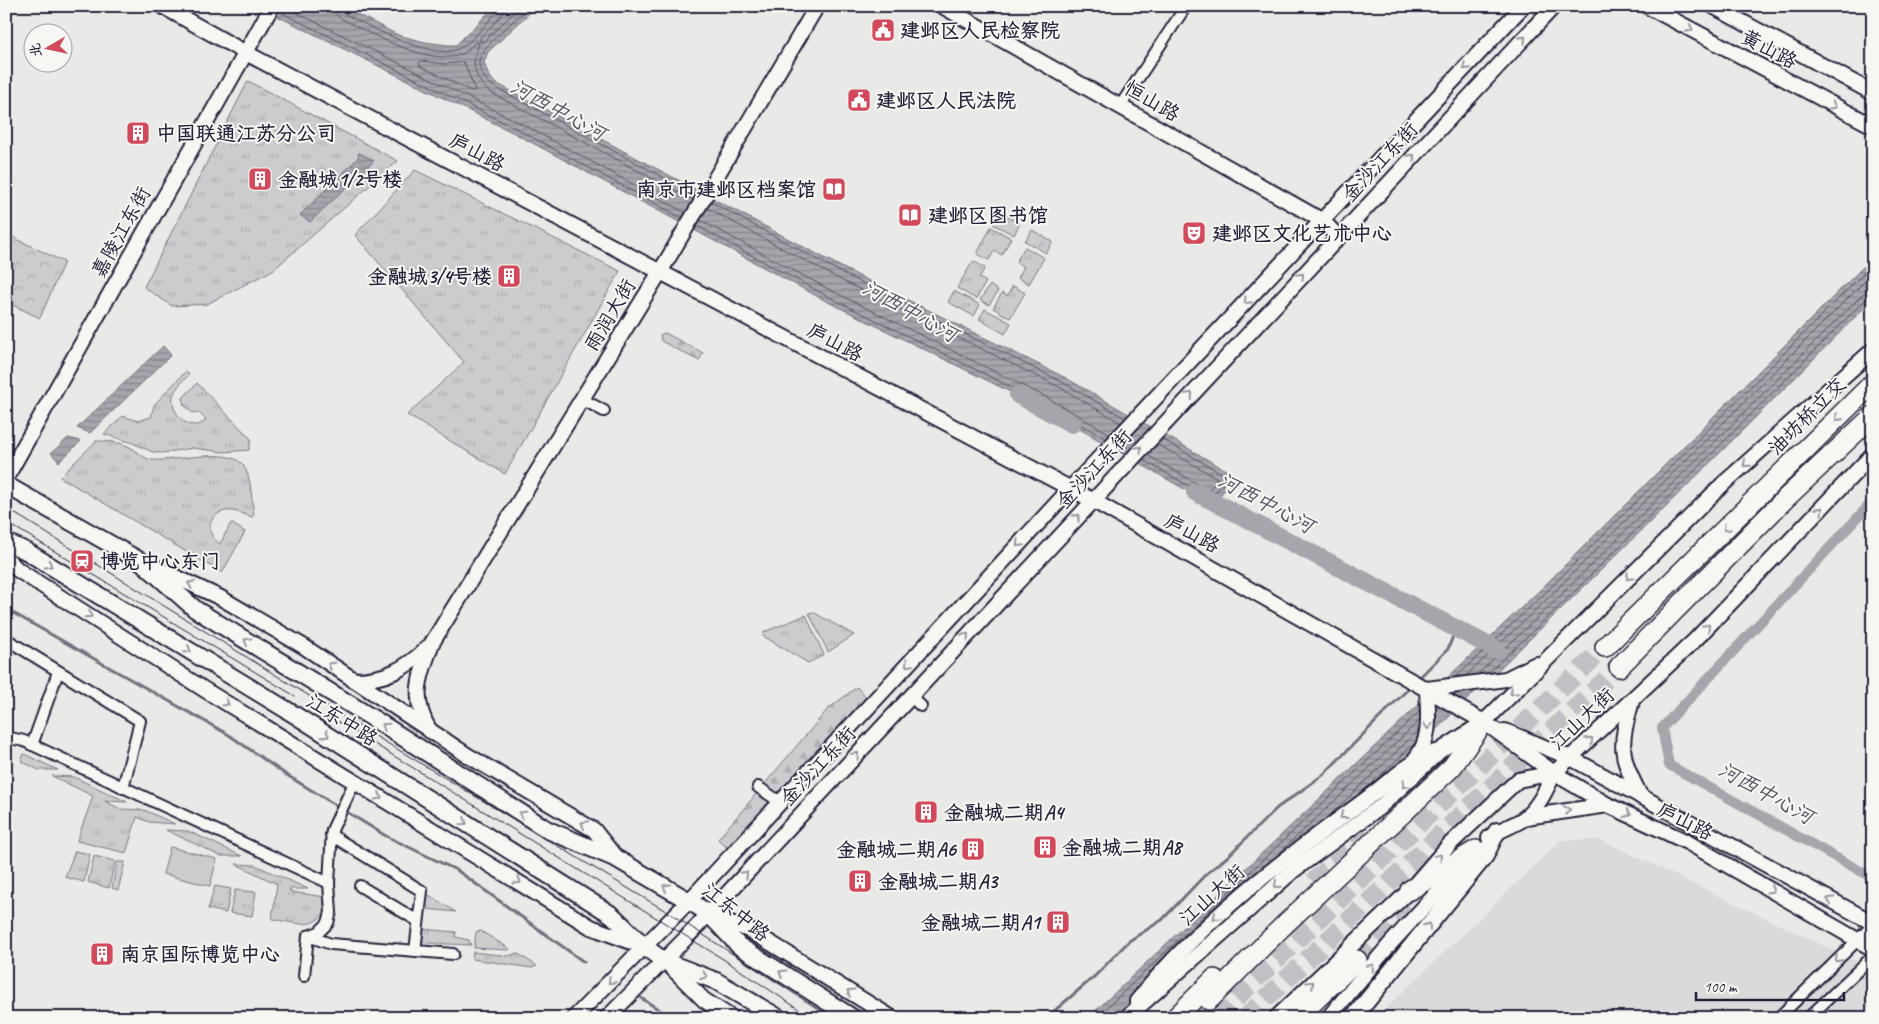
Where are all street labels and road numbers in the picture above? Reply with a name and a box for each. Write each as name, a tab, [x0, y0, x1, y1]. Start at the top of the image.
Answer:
street label: 黄山路	[1737, 24, 1802, 75]
street label: 恒山路	[1120, 75, 1185, 127]
street label: 金沙江东街	[1337, 117, 1423, 207]
street label: 庐山路	[445, 127, 510, 178]
street label: 嘉陵江东街	[86, 182, 156, 282]
street label: 雨润大街	[579, 274, 641, 356]
street label: 庐山路	[803, 317, 868, 368]
street label: 油坊桥立交	[1763, 372, 1851, 460]
street label: 金沙江东街	[1051, 424, 1137, 514]
street label: 庐山路	[1160, 508, 1225, 559]
street label: 江山大街	[1544, 683, 1620, 755]
street label: 江东中路	[301, 688, 383, 752]
street label: 金沙江东街	[775, 721, 861, 811]
street label: 庐山路	[1653, 796, 1718, 846]
street label: 江山大街	[1174, 859, 1250, 931]
street label: 江东中路	[697, 877, 776, 948]

